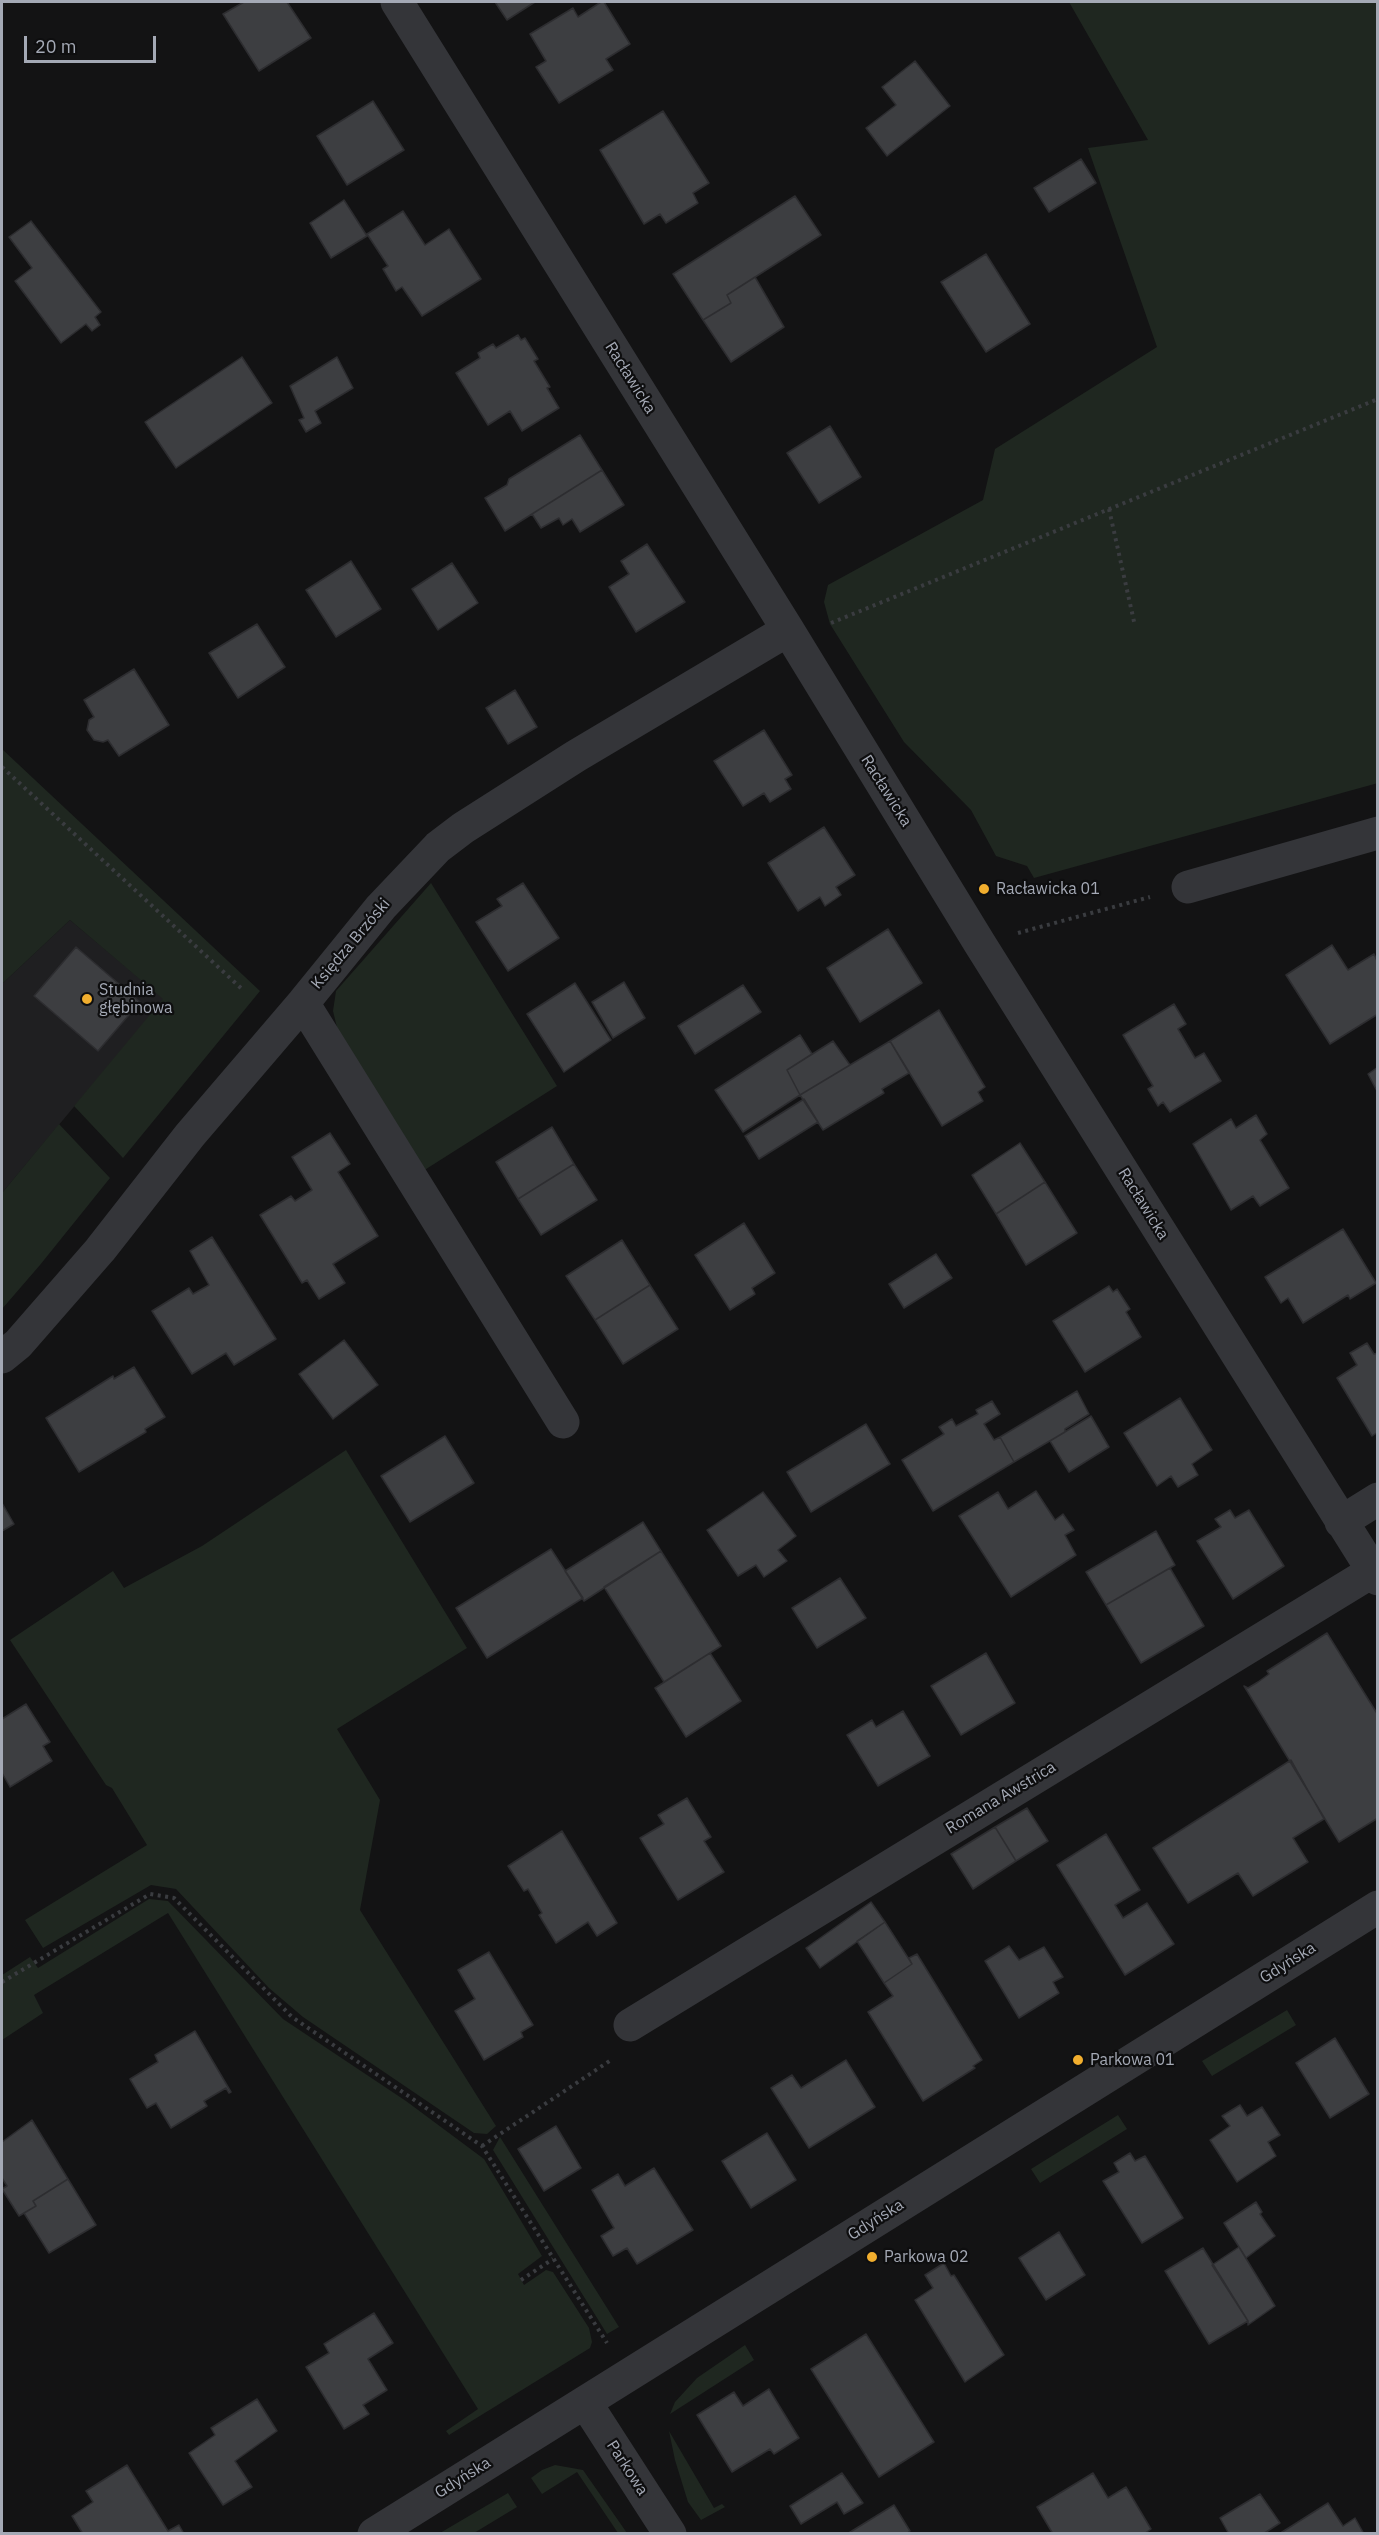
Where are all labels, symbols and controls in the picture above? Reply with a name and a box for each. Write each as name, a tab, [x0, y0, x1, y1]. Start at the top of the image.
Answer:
scale bar	[27, 24, 159, 62]
text: 20 m	[35, 35, 77, 58]
street label: Racławicka	[600, 339, 660, 417]
street label: Racławicka	[856, 752, 916, 830]
place label: Racławicka 01	[996, 879, 1100, 899]
marker: Racławicka 01	[977, 882, 991, 896]
street label: Księdza Brzóski	[307, 895, 395, 993]
place label: Studnia głębinowa	[99, 980, 173, 1018]
marker: Studnia głębinowa	[80, 992, 94, 1006]
street label: Racławicka	[1113, 1165, 1173, 1243]
street label: Romana Awstrica	[942, 1758, 1060, 1838]
street label: Gdyńska	[1257, 1938, 1319, 1988]
place label: Parkowa 01	[1090, 2050, 1175, 2070]
marker: Parkowa 01	[1071, 2053, 1085, 2067]
street label: Gdyńska	[845, 2195, 907, 2245]
place label: Parkowa 02	[884, 2247, 969, 2267]
marker: Parkowa 02	[865, 2250, 879, 2264]
street label: Parkowa	[602, 2437, 652, 2499]
street label: Gdyńska	[432, 2453, 494, 2503]

